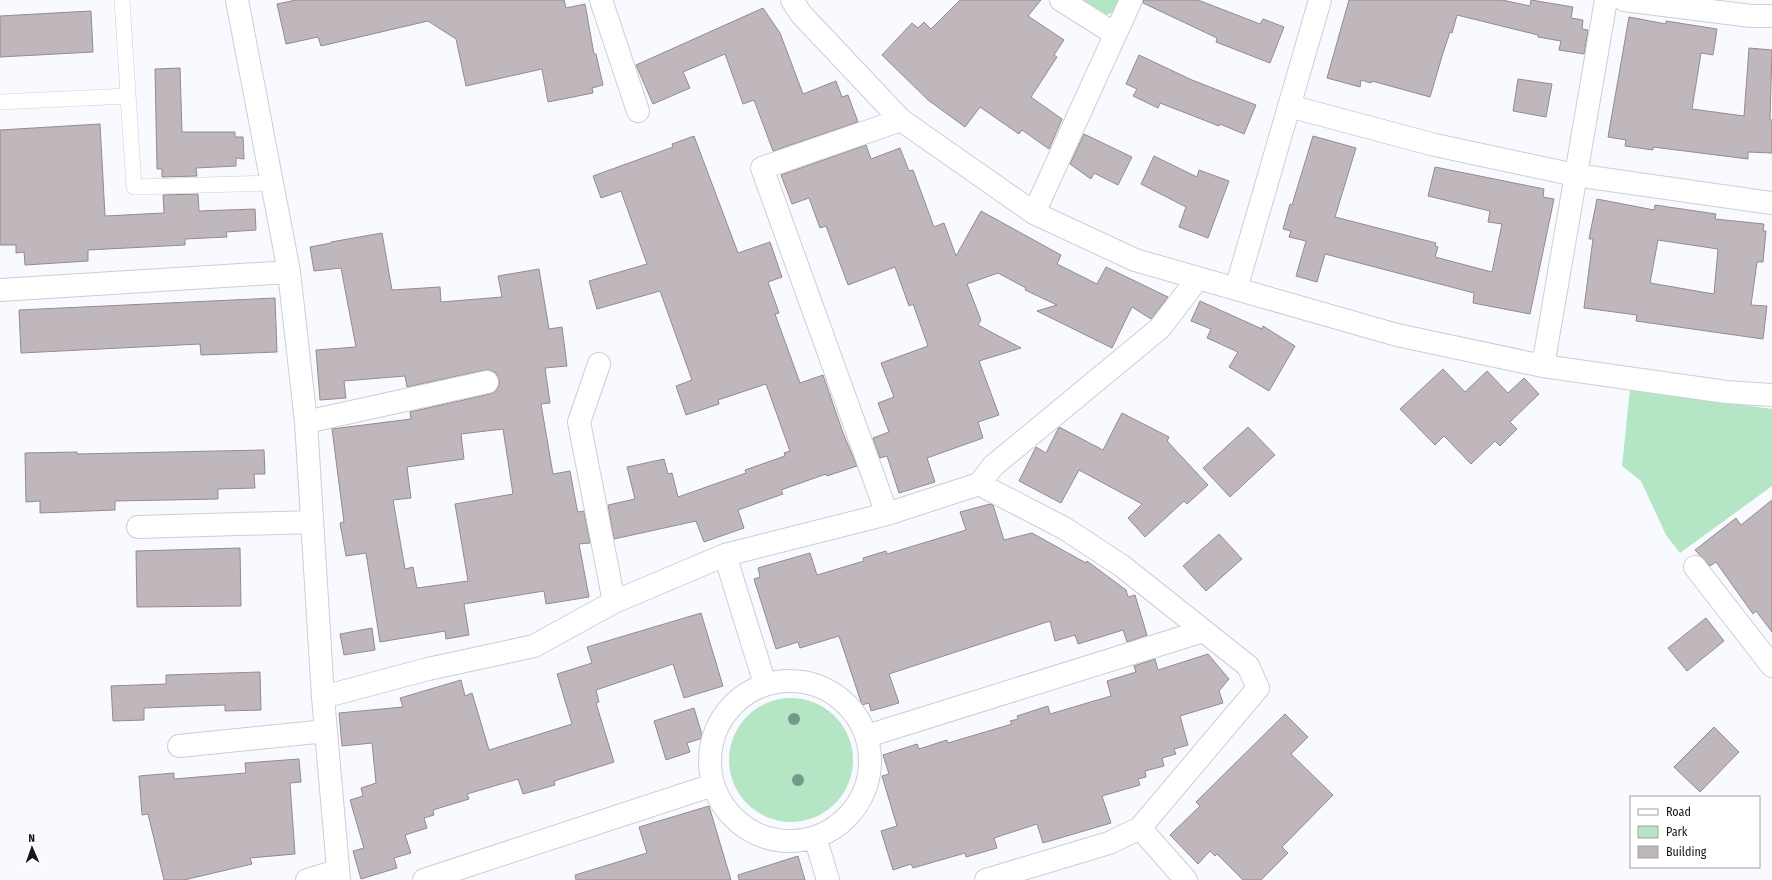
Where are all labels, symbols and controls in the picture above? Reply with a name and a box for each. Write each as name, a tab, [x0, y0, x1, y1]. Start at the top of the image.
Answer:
legend	[1630, 796, 1760, 868]
text: Road	[1666, 805, 1691, 819]
text: Park	[1666, 825, 1688, 839]
north arrow	[12, 828, 52, 868]
text: N	[28, 832, 35, 845]
text: Building	[1666, 845, 1707, 859]

